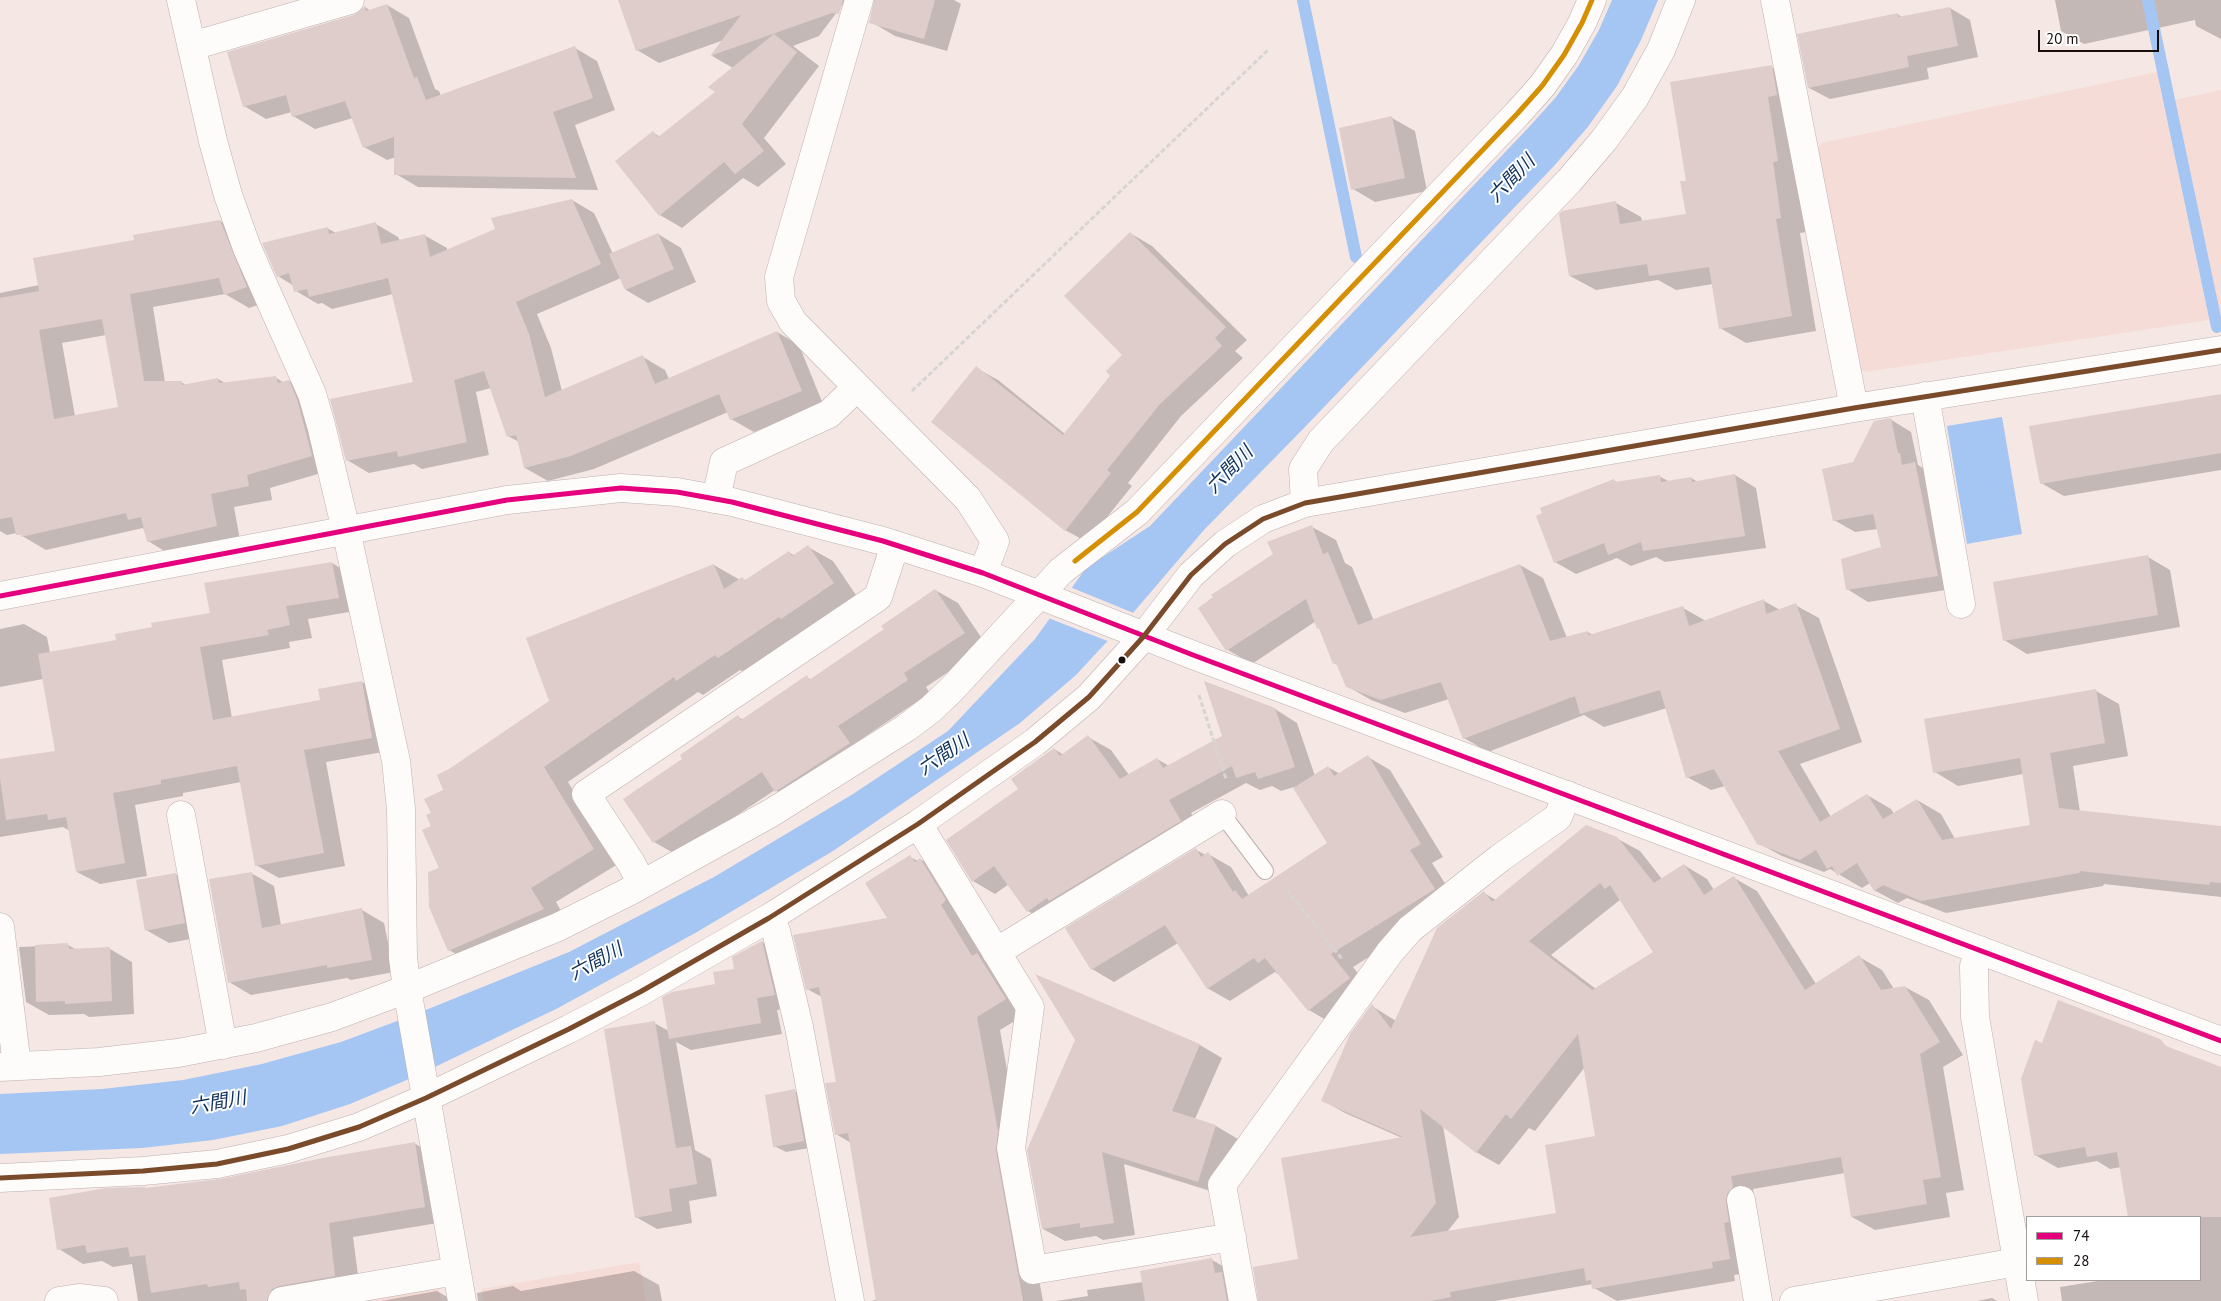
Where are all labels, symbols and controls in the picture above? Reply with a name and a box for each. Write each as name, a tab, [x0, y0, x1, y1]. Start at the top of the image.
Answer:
scale bar	[2041, 20, 2162, 52]
text: 20 m	[2046, 29, 2079, 48]
water label: 六間川	[1484, 151, 1540, 207]
water label: 六間川	[1202, 442, 1258, 498]
unlabelled marker	[1117, 655, 1127, 665]
water label: 六間川	[914, 730, 974, 780]
water label: 六間川	[565, 939, 627, 985]
water label: 六間川	[188, 1087, 248, 1119]
legend	[2026, 1216, 2201, 1281]
text: 74	[2073, 1226, 2089, 1245]
text: 28	[2073, 1251, 2089, 1270]

